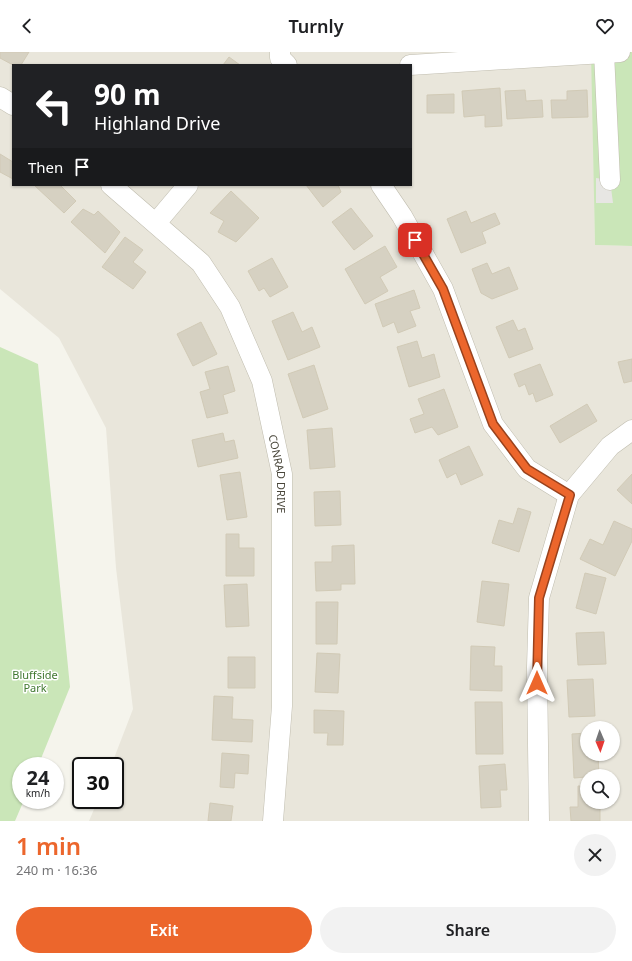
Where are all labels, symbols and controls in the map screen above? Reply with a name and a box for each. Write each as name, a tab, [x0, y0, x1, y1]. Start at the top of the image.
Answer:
text: Turnly	[288, 14, 344, 38]
icon: back	[16, 15, 38, 37]
icon: heart	[594, 15, 616, 37]
text: 90 m	[94, 75, 161, 113]
icon: left	[28, 80, 80, 132]
text: Highland Drive	[94, 111, 220, 135]
icon: arrive	[71, 156, 93, 178]
text: Then	[28, 157, 63, 177]
pin	[398, 223, 432, 257]
icon: arrive	[404, 229, 426, 251]
street label: CONRAD DRIVE	[266, 433, 290, 513]
position arrow	[516, 662, 558, 704]
park label: Bluffside Park	[12, 667, 58, 695]
north arrow	[580, 721, 620, 761]
map controls	[580, 721, 620, 809]
speed limit sign: 30	[72, 757, 124, 809]
text: 24	[27, 764, 49, 791]
button: search	[580, 769, 620, 809]
text: km/h	[26, 786, 50, 800]
text: 1 min	[16, 829, 81, 862]
button: close	[574, 834, 616, 876]
text: 240 m · 16:36	[16, 861, 97, 879]
button: Exit	[16, 907, 312, 953]
button: Share	[320, 907, 616, 953]

